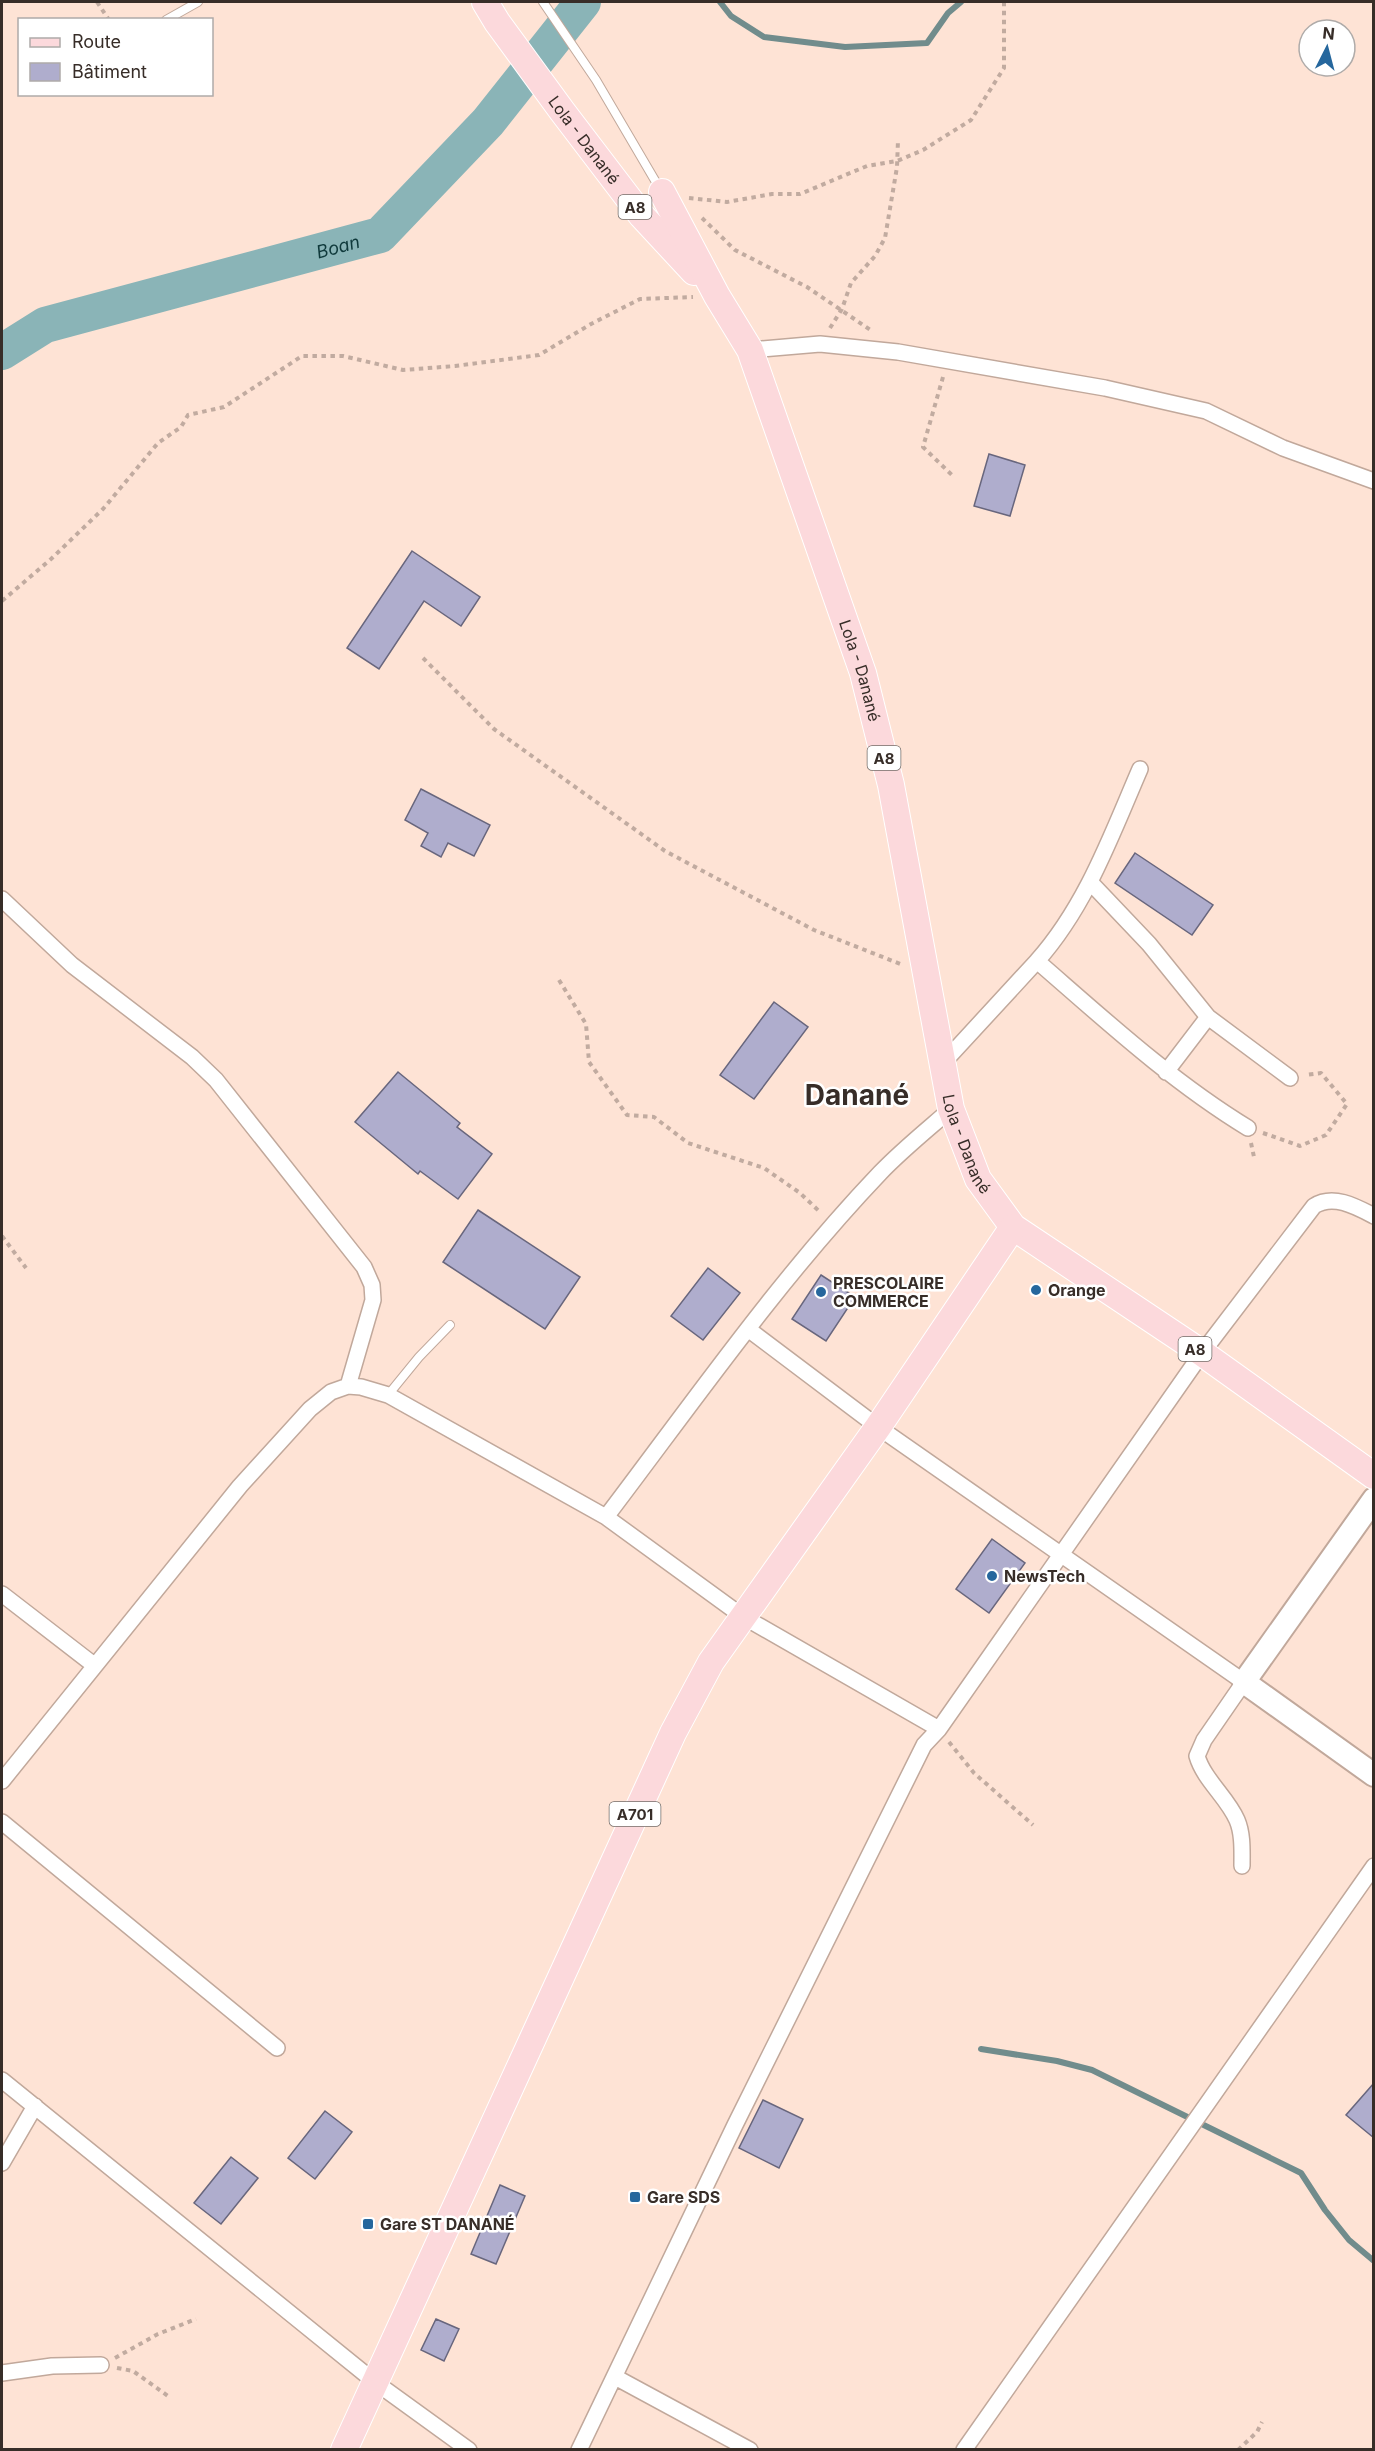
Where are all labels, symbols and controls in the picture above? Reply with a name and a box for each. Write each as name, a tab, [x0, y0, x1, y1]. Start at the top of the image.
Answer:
legend	[18, 18, 213, 96]
north arrow	[1297, 18, 1357, 78]
text: N	[1321, 22, 1336, 44]
text: Route	[72, 31, 121, 52]
text: Bâtiment	[72, 61, 147, 82]
street label: Lola - Danané	[544, 92, 624, 188]
road number: A8	[618, 195, 652, 219]
water label: Boan	[314, 230, 362, 262]
street label: Lola - Danané	[835, 617, 885, 724]
road number: A8	[868, 746, 900, 770]
district label: Danané	[805, 1078, 909, 1112]
street label: Lola - Danané	[938, 1093, 995, 1198]
place label: PRESCOLAIRE COMMERCE	[833, 1273, 944, 1311]
place label: Orange	[1048, 1280, 1106, 1300]
marker: Orange	[1029, 1283, 1043, 1297]
marker: PRESCOLAIRE COMMERCE	[814, 1285, 828, 1299]
road number: A8	[1178, 1337, 1212, 1361]
place label: NewsTech	[1004, 1566, 1085, 1586]
marker: NewsTech	[985, 1569, 999, 1583]
road number: A701	[610, 1802, 660, 1826]
place label: Gare SDS	[647, 2187, 720, 2207]
marker: Gare SDS	[628, 2190, 642, 2204]
place label: Gare ST DANANÉ	[380, 2214, 515, 2234]
marker: Gare ST DANANÉ	[361, 2217, 375, 2231]

